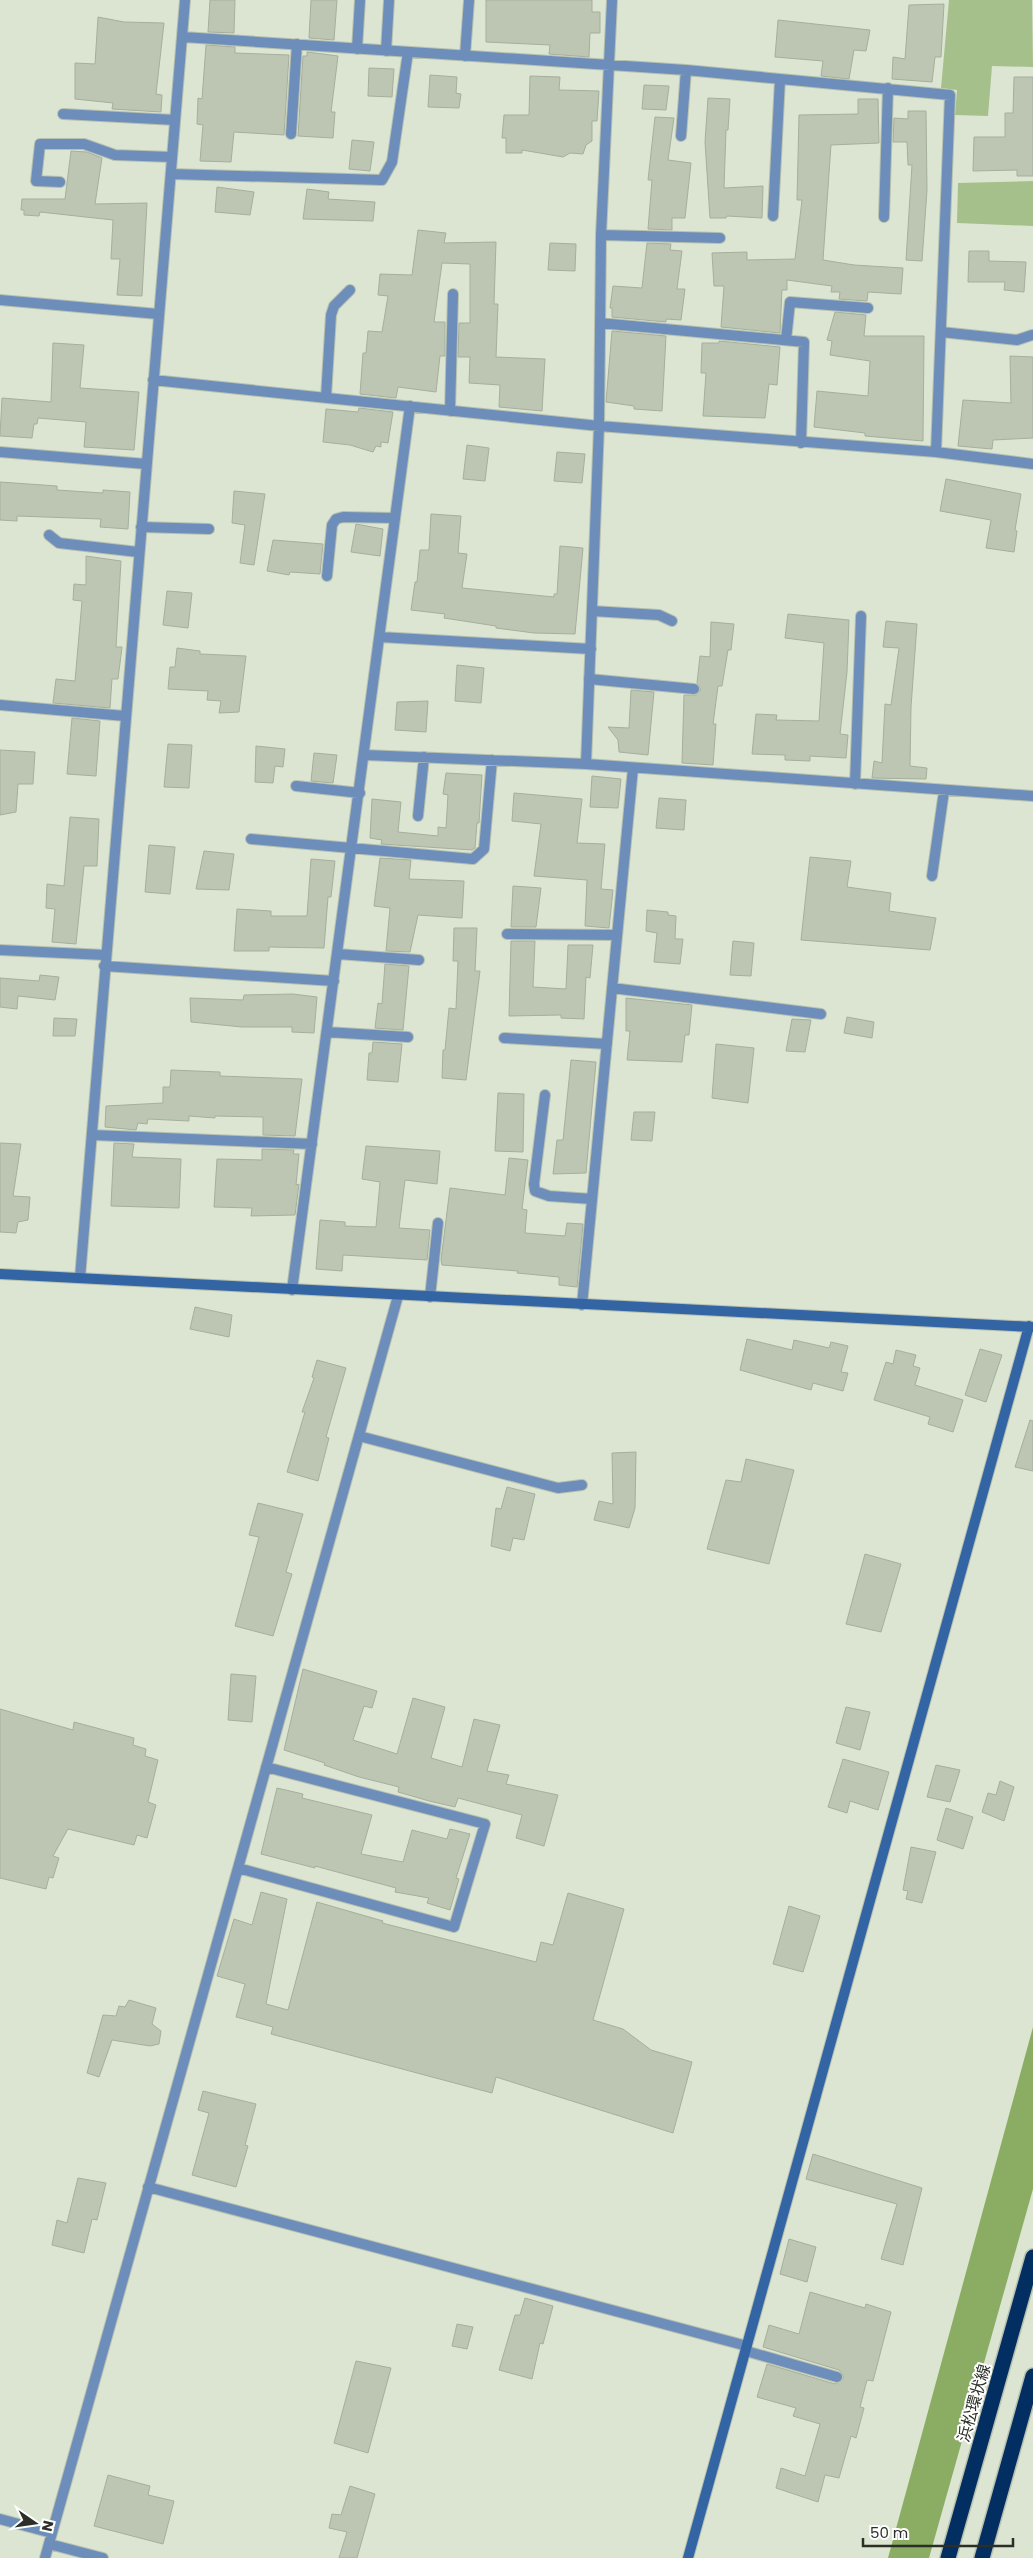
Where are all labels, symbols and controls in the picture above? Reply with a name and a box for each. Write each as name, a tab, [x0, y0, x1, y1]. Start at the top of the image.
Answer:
street label: 浜松環状線	[952, 2361, 996, 2445]
north arrow	[10, 2498, 60, 2548]
scale bar	[863, 2516, 1013, 2548]
text: N	[37, 2519, 59, 2533]
text: 50 m	[870, 2522, 908, 2543]

